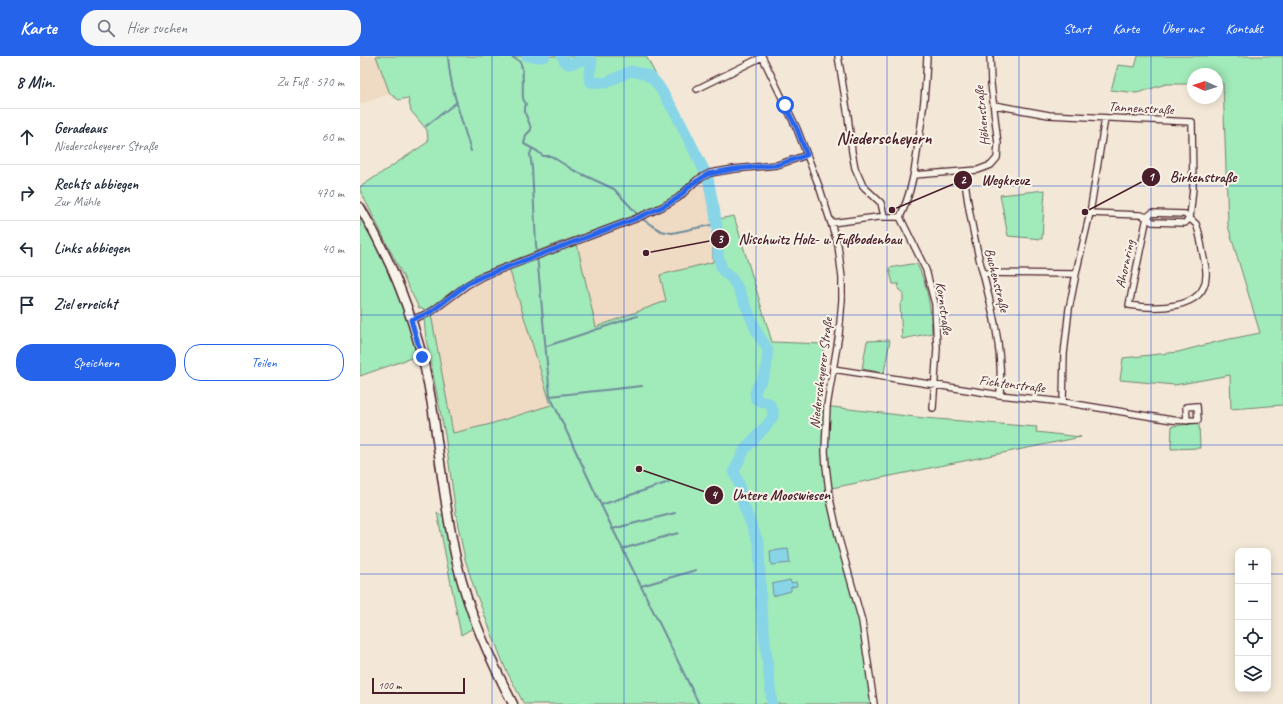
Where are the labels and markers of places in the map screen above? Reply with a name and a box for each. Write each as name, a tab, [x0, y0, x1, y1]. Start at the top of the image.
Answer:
callout: Birkenstraße	[1141, 163, 1244, 190]
callout: Wegkreuz	[953, 166, 1037, 193]
callout: Nischwitz Holz- u. Fußbodenbau	[710, 226, 910, 253]
callout: Untere Mooswiesen	[704, 481, 838, 508]

